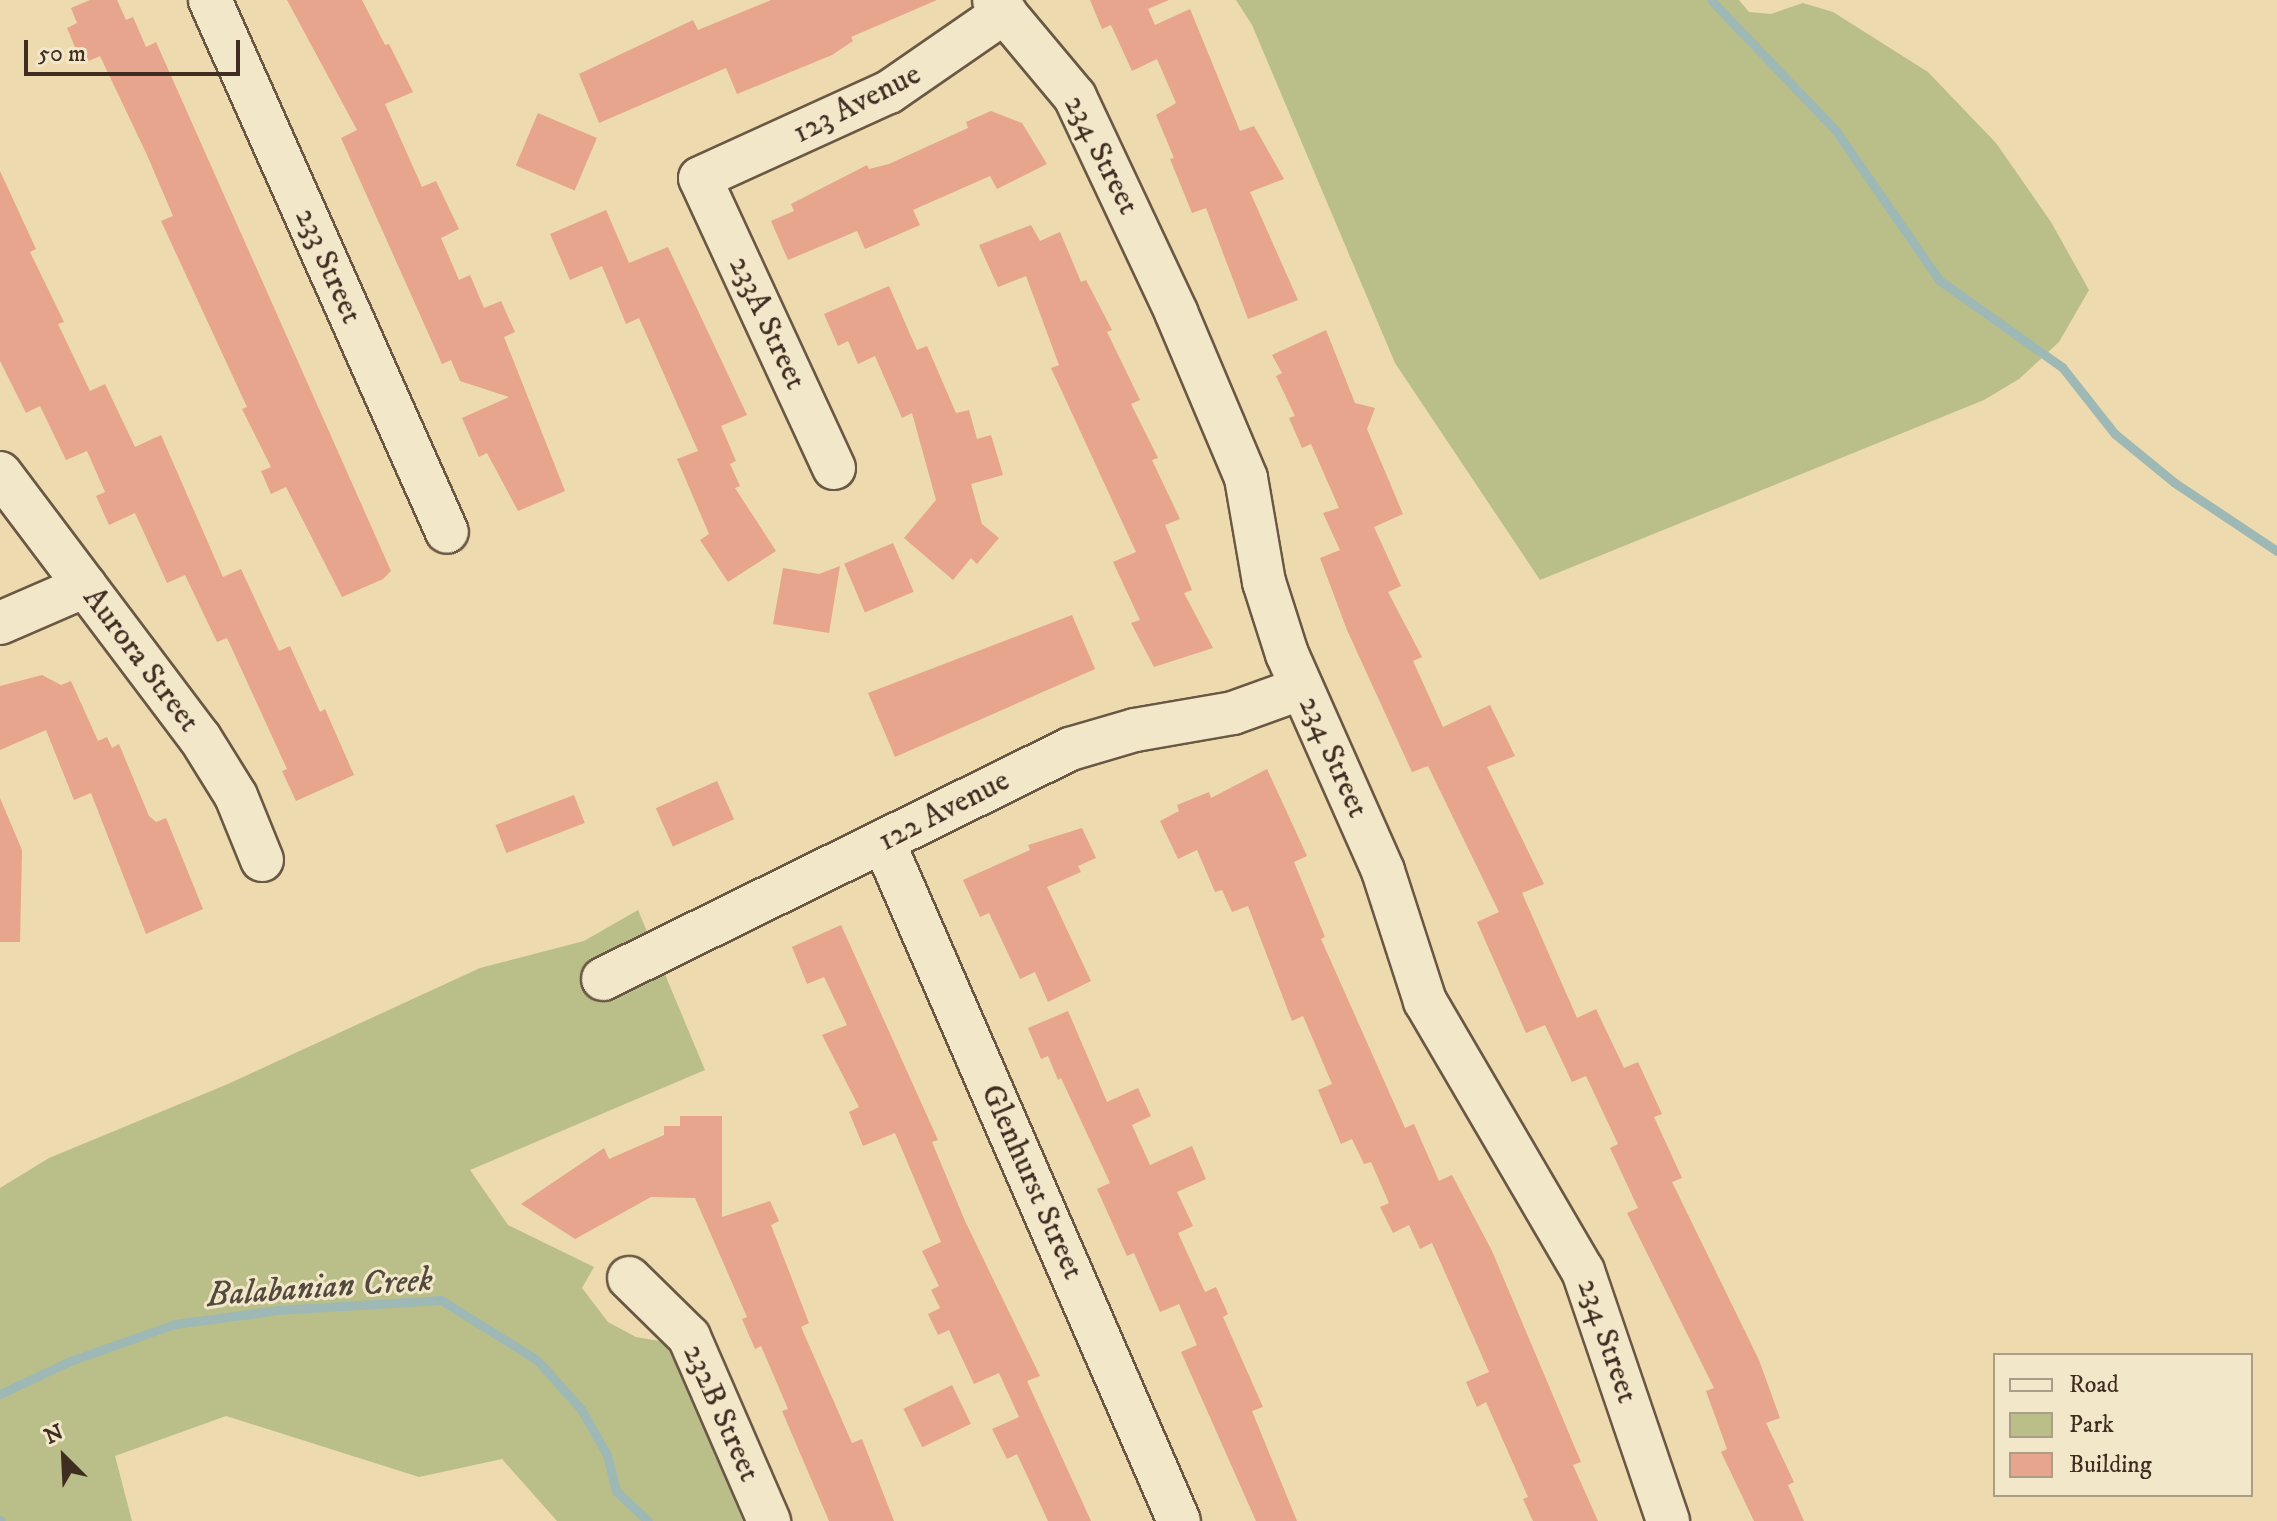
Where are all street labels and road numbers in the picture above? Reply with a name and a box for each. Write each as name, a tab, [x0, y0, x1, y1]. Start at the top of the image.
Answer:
street label: 123 Avenue	[787, 55, 927, 153]
street label: 234 Street	[1055, 89, 1147, 221]
street label: 233 Street	[286, 202, 370, 330]
street label: 233A Street	[719, 250, 815, 396]
street label: Aurora Street	[74, 580, 208, 740]
street label: 234 Street	[1289, 690, 1377, 824]
street label: 122 Avenue	[872, 762, 1016, 860]
street label: Glenhurst Street	[972, 1079, 1092, 1285]
street label: 234 Street	[1568, 1274, 1646, 1408]
street label: 232B Street	[674, 1338, 768, 1488]

